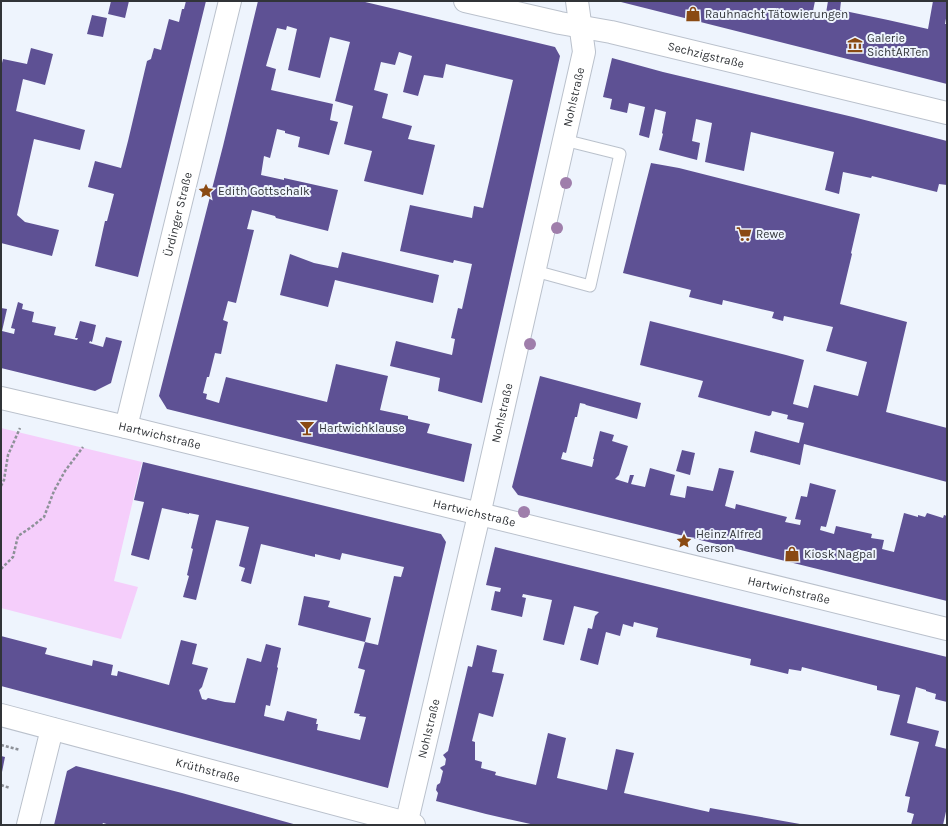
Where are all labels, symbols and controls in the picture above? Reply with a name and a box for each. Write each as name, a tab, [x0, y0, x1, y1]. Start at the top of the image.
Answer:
shop icon: Rauhnacht Tätowierungen	[684, 5, 702, 23]
place label: Rauhnacht Tätowierungen	[705, 7, 848, 21]
place label: Galerie SichtARTen	[867, 31, 929, 59]
museum icon: Galerie SichtARTen	[846, 36, 864, 54]
street label: Sechzigstraße	[666, 39, 746, 71]
street label: Nohlstraße	[560, 66, 587, 128]
street label: Ürdinger Straße	[161, 171, 195, 258]
place icon: Edith Gottschalk	[197, 182, 215, 200]
place label: Edith Gottschalk	[218, 184, 310, 198]
supermarket icon: Rewe	[735, 225, 753, 243]
place label: Rewe	[756, 227, 784, 241]
street label: Nohlstraße	[489, 382, 516, 444]
street label: Hartwichstraße	[117, 418, 202, 452]
bar icon: Hartwichklause	[298, 419, 316, 437]
place label: Hartwichklause	[319, 421, 405, 435]
street label: Hartwichstraße	[432, 496, 517, 530]
place label: Heinz Alfred Gerson	[696, 527, 762, 555]
place icon: Heinz Alfred Gerson	[675, 532, 693, 550]
shop icon: Kiosk Nagpal	[783, 545, 801, 563]
place label: Kiosk Nagpal	[804, 547, 876, 561]
street label: Hartwichstraße	[746, 573, 832, 607]
street label: Nohlstraße	[415, 697, 442, 760]
street label: Krüthstraße	[174, 755, 241, 785]

